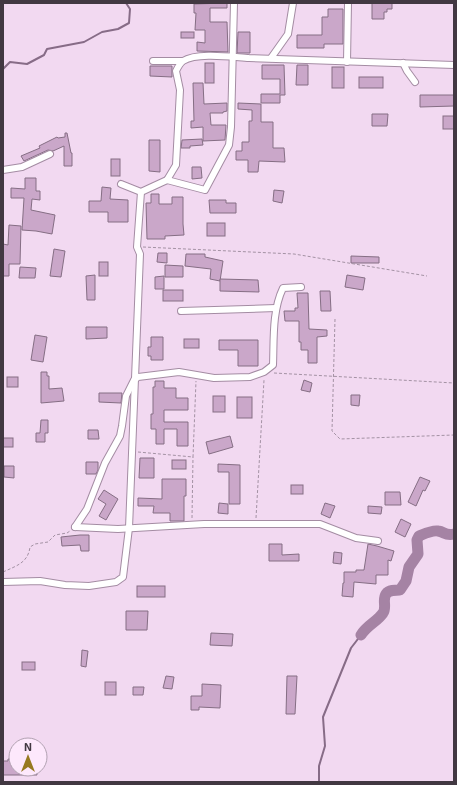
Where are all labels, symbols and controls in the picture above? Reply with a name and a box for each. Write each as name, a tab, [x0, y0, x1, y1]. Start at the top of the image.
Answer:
north arrow	[8, 737, 48, 777]
text: N	[24, 740, 32, 753]

